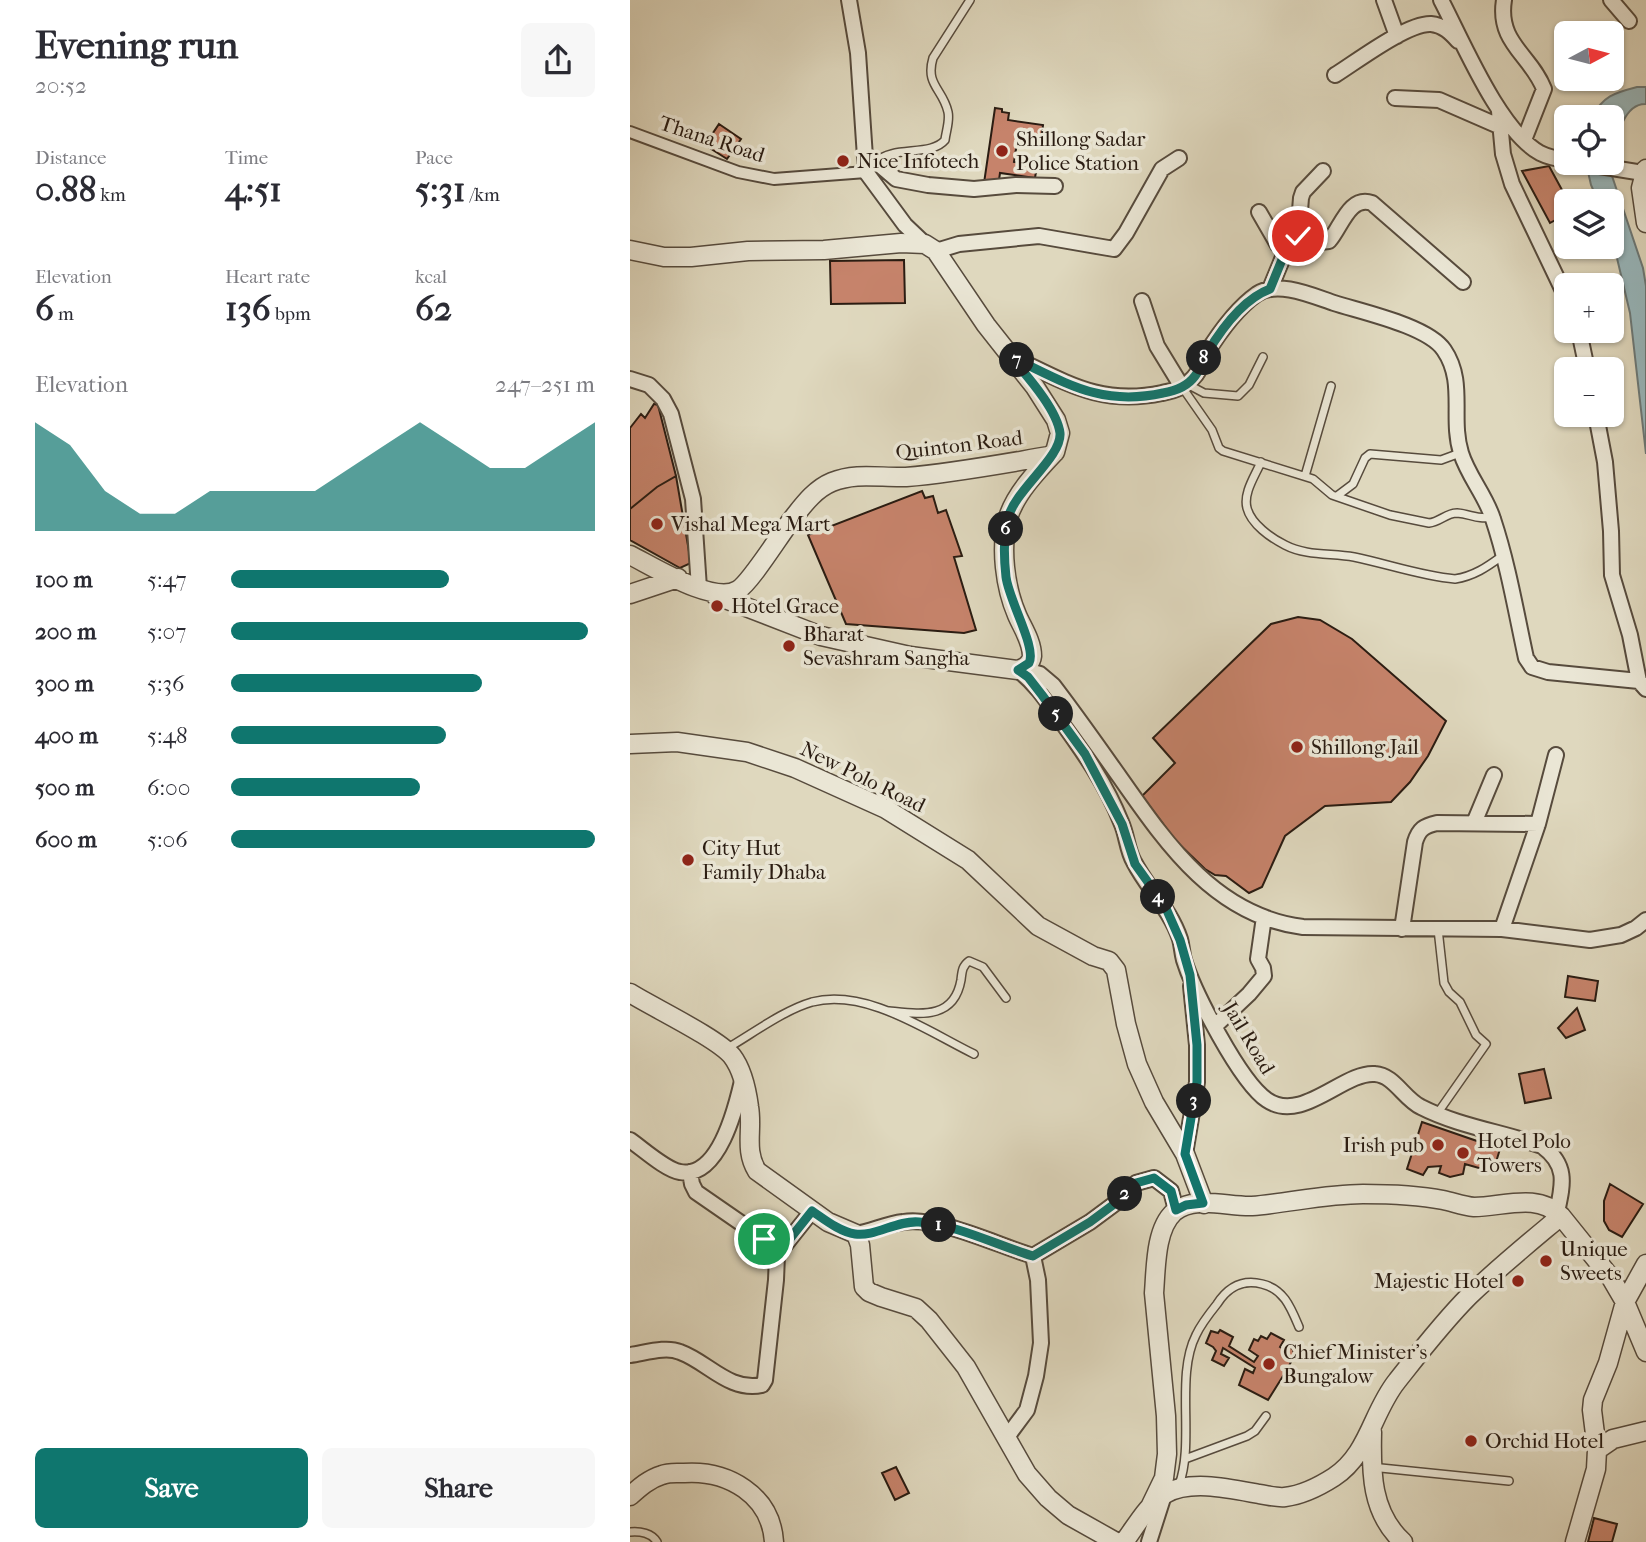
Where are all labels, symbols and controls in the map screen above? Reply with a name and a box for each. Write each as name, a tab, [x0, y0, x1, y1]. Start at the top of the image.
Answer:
north arrow	[1554, 21, 1624, 91]
map controls	[1554, 21, 1624, 427]
text: Evening run	[35, 23, 238, 68]
button: share	[521, 23, 595, 97]
text: 20:52	[35, 72, 87, 99]
button: locate	[1554, 105, 1624, 175]
street label: Thana Road	[656, 111, 768, 167]
place label: Shillong Sadar Police Station	[1016, 127, 1145, 175]
marker: Shillong Sadar Police Station	[994, 143, 1010, 159]
text: Distance	[35, 147, 106, 169]
text: Time	[225, 147, 268, 169]
text: Pace	[415, 147, 453, 169]
place label: Nice Infotech	[857, 149, 979, 173]
marker: Nice Infotech	[835, 153, 851, 169]
text: 0.88	[35, 169, 96, 210]
text: 4:51	[225, 169, 282, 210]
text: 5:31	[415, 169, 465, 210]
text: km	[96, 184, 126, 206]
text: /km	[465, 184, 500, 206]
button: layers	[1554, 189, 1624, 259]
pin	[1268, 206, 1328, 266]
icon: check	[1279, 217, 1317, 255]
text: Elevation	[35, 266, 112, 288]
text: Heart rate	[225, 266, 310, 288]
text: kcal	[415, 266, 447, 288]
button: +	[1554, 273, 1624, 343]
text: 6	[35, 288, 54, 329]
text: 136	[225, 288, 271, 329]
text: 62	[415, 288, 452, 329]
text: m	[54, 303, 74, 325]
text: bpm	[271, 303, 311, 325]
pin: 8	[1186, 340, 1222, 376]
pin: 7	[1000, 342, 1034, 378]
text: 8	[1199, 346, 1208, 368]
text: 7	[1012, 348, 1021, 370]
button: −	[1554, 357, 1624, 427]
text: Elevation	[35, 371, 128, 398]
text: 247–251 m	[495, 371, 595, 398]
street label: Quinton Road	[894, 425, 1024, 465]
place label: Vishal Mega Mart	[670, 512, 831, 536]
pin: 6	[988, 512, 1024, 546]
marker: Vishal Mega Mart	[649, 516, 665, 532]
text: 6	[1000, 517, 1011, 539]
text: 100 m	[35, 566, 93, 593]
text: 5:47	[147, 566, 187, 593]
place label: Hotel Grace	[731, 594, 839, 618]
marker: Hotel Grace	[709, 598, 725, 614]
text: 200 m	[35, 618, 96, 645]
text: 5:07	[147, 618, 186, 645]
place label: Bharat Sevashram Sangha	[803, 622, 970, 670]
marker: Bharat Sevashram Sangha	[781, 638, 797, 654]
text: 300 m	[35, 670, 94, 697]
text: 5:36	[147, 670, 184, 697]
pin: 5	[1038, 696, 1074, 732]
text: 5	[1051, 702, 1060, 724]
text: 400 m	[35, 722, 98, 749]
text: 5:48	[147, 722, 188, 749]
place label: Shillong Jail	[1311, 735, 1419, 759]
street label: New Polo Road	[797, 736, 930, 818]
marker: Shillong Jail	[1289, 739, 1305, 755]
text: 500 m	[35, 774, 94, 801]
text: 6:00	[147, 774, 190, 801]
text: 600 m	[35, 826, 97, 853]
text: 5:06	[147, 826, 188, 853]
place label: City Hut Family Dhaba	[702, 836, 826, 884]
marker: City Hut Family Dhaba	[680, 852, 696, 868]
pin: 4	[1140, 880, 1176, 914]
text: 4	[1152, 885, 1163, 907]
street label: Jail Road	[1217, 996, 1280, 1079]
pin: 3	[1176, 1084, 1212, 1118]
text: 3	[1190, 1089, 1197, 1111]
place label: Hotel Polo Towers	[1477, 1129, 1571, 1177]
place label: Irish pub	[1343, 1133, 1424, 1157]
marker: Irish pub	[1430, 1137, 1446, 1153]
marker: Hotel Polo Towers	[1455, 1145, 1471, 1161]
pin: 2	[1107, 1176, 1142, 1212]
text: 2	[1120, 1182, 1129, 1204]
pin: 1	[922, 1208, 956, 1242]
pin	[734, 1209, 794, 1269]
text: 1	[935, 1213, 942, 1235]
icon: arrive	[745, 1220, 783, 1258]
place label: Unique Sweets	[1560, 1237, 1628, 1285]
marker: Unique Sweets	[1538, 1253, 1554, 1269]
place label: Majestic Hotel	[1374, 1269, 1504, 1293]
marker: Majestic Hotel	[1510, 1273, 1526, 1289]
place label: Chief Minister's Bungalow	[1283, 1340, 1428, 1388]
marker: Chief Minister's Bungalow	[1261, 1356, 1277, 1372]
place label: Orchid Hotel	[1485, 1429, 1604, 1453]
marker: Orchid Hotel	[1463, 1433, 1479, 1449]
button: Save	[35, 1448, 308, 1528]
button: Share	[322, 1448, 595, 1528]

